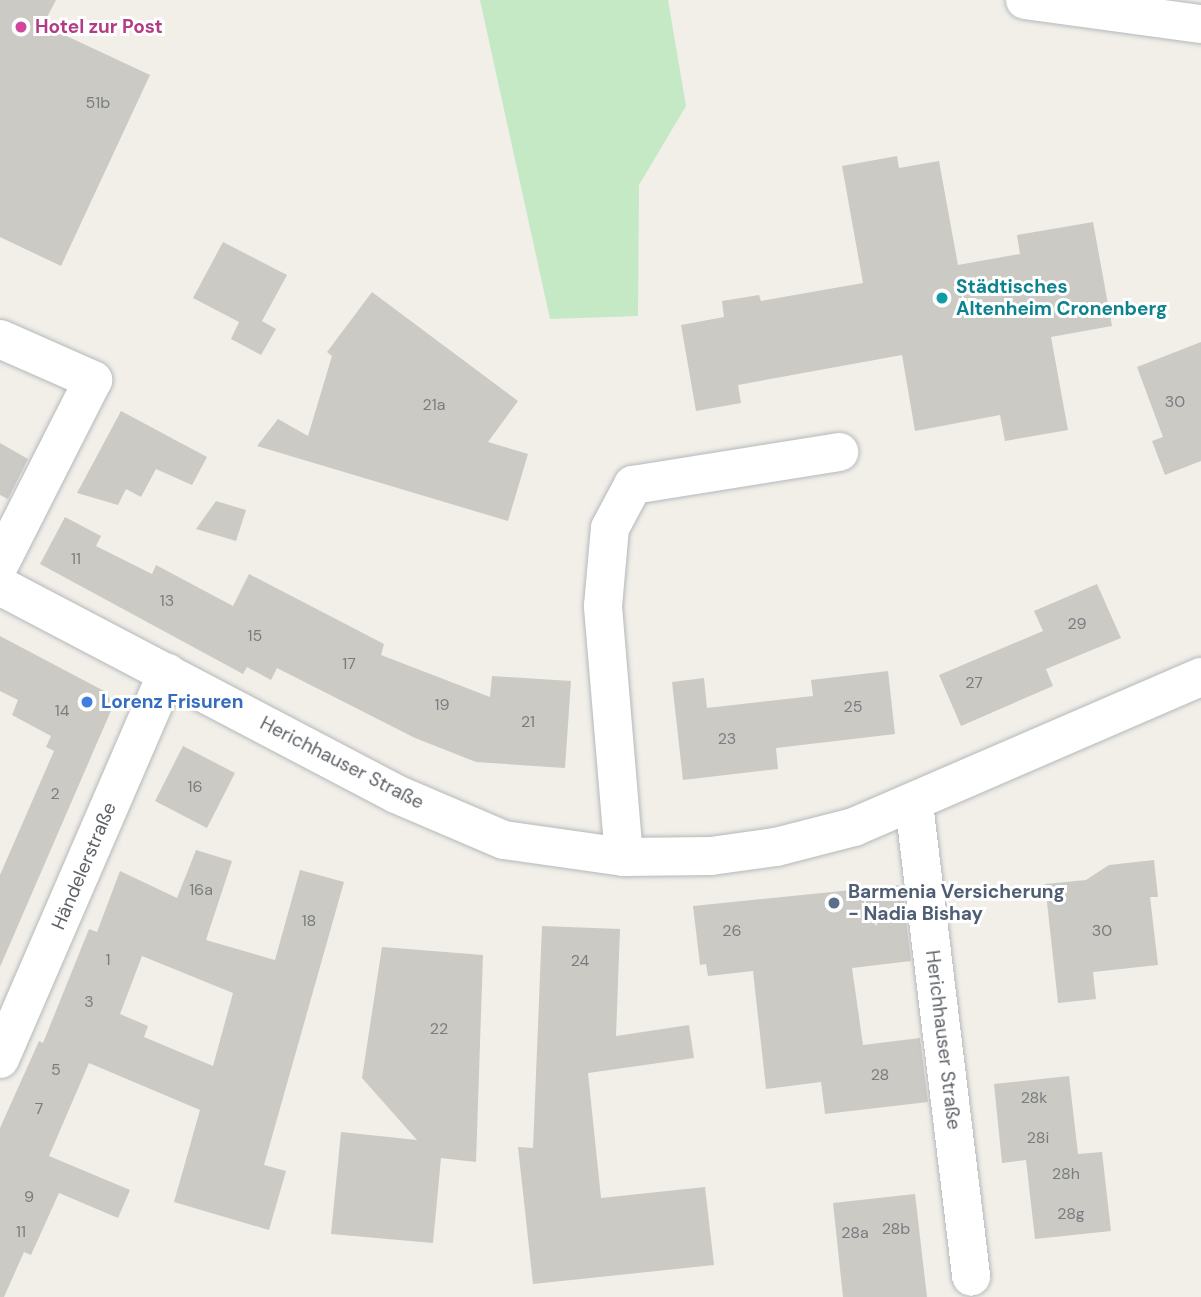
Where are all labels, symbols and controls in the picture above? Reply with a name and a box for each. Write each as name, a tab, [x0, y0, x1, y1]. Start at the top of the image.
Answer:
place label: Hotel zur Post	[35, 16, 163, 38]
marker: Hotel zur Post	[13, 19, 29, 35]
house number: 51b	[86, 93, 110, 113]
place label: Städtisches Altenheim Cronenberg	[956, 276, 1167, 320]
marker: Städtisches Altenheim Cronenberg	[934, 290, 950, 306]
house number: 30	[1165, 392, 1185, 412]
house number: 21a	[423, 395, 445, 415]
house number: 11	[71, 549, 81, 569]
house number: 13	[160, 591, 174, 611]
house number: 29	[1067, 614, 1087, 634]
house number: 15	[248, 626, 262, 646]
house number: 17	[342, 654, 356, 674]
house number: 27	[965, 673, 983, 693]
place label: Lorenz Frisuren	[101, 691, 243, 713]
marker: Lorenz Frisuren	[79, 694, 95, 710]
house number: 19	[434, 695, 450, 715]
house number: 25	[844, 697, 862, 717]
house number: 14	[55, 701, 69, 721]
street label: Herichhauser Straße	[256, 712, 428, 814]
house number: 21	[521, 712, 535, 732]
house number: 23	[718, 729, 736, 749]
house number: 16	[187, 777, 203, 797]
house number: 2	[50, 784, 60, 804]
street label: Händelerstraße	[47, 799, 121, 933]
house number: 16a	[189, 880, 213, 900]
place label: Barmenia Versicherung - Nadia Bishay	[848, 881, 1065, 925]
marker: Barmenia Versicherung - Nadia Bishay	[826, 895, 842, 911]
house number: 18	[302, 911, 316, 931]
house number: 26	[722, 921, 742, 941]
house number: 30	[1092, 921, 1112, 941]
street label: Herichhauser Straße	[921, 949, 965, 1131]
house number: 1	[106, 950, 110, 970]
house number: 24	[571, 951, 589, 971]
house number: 3	[84, 992, 94, 1012]
house number: 22	[430, 1019, 448, 1039]
house number: 5	[51, 1060, 61, 1080]
house number: 28	[871, 1065, 889, 1085]
house number: 28k	[1021, 1088, 1047, 1108]
house number: 7	[35, 1099, 43, 1119]
house number: 28i	[1027, 1128, 1049, 1148]
house number: 28h	[1052, 1164, 1080, 1184]
house number: 9	[24, 1187, 34, 1207]
house number: 28g	[1057, 1204, 1085, 1224]
house number: 28b	[882, 1219, 910, 1239]
house number: 11	[16, 1222, 26, 1242]
house number: 28a	[841, 1223, 869, 1243]

